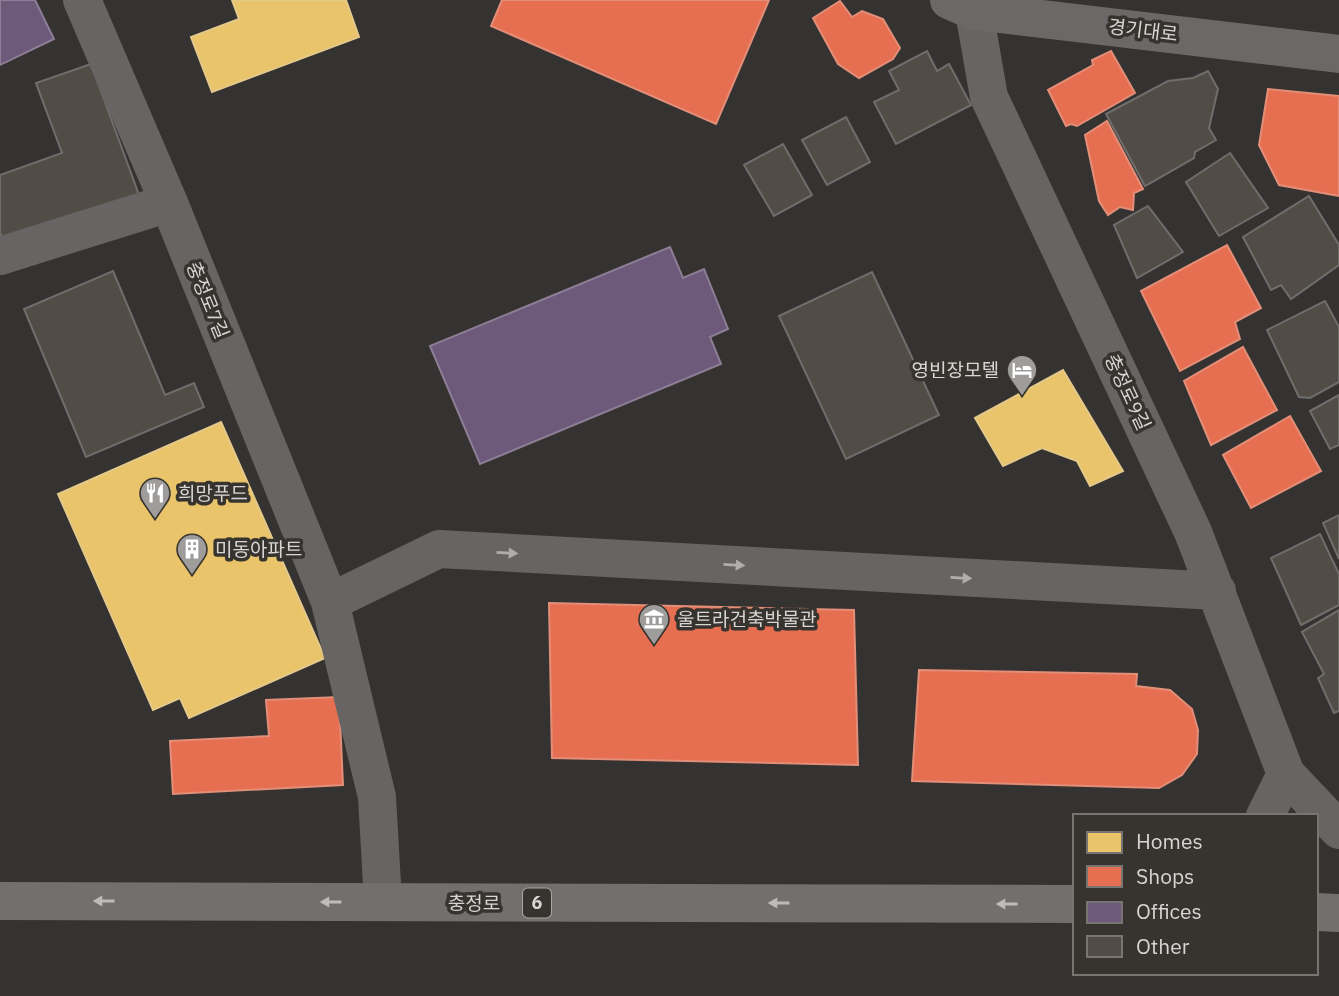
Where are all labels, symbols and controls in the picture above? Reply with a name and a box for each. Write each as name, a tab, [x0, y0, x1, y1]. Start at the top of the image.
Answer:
street label: 경기대로	[1107, 14, 1179, 46]
street label: 충정로7길	[182, 258, 234, 342]
street label: 충정로9길	[1100, 350, 1156, 434]
hotel icon: 영빈장모텔	[1005, 353, 1039, 397]
place label: 영빈장모텔	[912, 358, 999, 382]
restaurant icon: 희망푸드	[138, 476, 172, 520]
place label: 희망푸드	[178, 481, 248, 505]
building icon: 미동아파트	[175, 532, 209, 576]
place label: 미동아파트	[215, 537, 302, 561]
one-way arrow	[496, 548, 518, 559]
one-way arrow	[723, 560, 745, 571]
one-way arrow	[950, 572, 972, 583]
museum icon: 울트라건축박물관	[637, 602, 671, 646]
place label: 울트라건축박물관	[677, 607, 817, 631]
legend	[1073, 814, 1318, 975]
text: Homes	[1136, 827, 1203, 855]
text: Shops	[1136, 862, 1194, 890]
road number: 6	[523, 888, 551, 918]
street label: 충정로	[448, 891, 500, 915]
one-way arrow	[92, 895, 114, 907]
one-way arrow	[320, 896, 342, 908]
text: Offices	[1136, 897, 1202, 925]
one-way arrow	[768, 898, 790, 909]
one-way arrow	[995, 898, 1017, 910]
text: Other	[1136, 932, 1190, 960]

